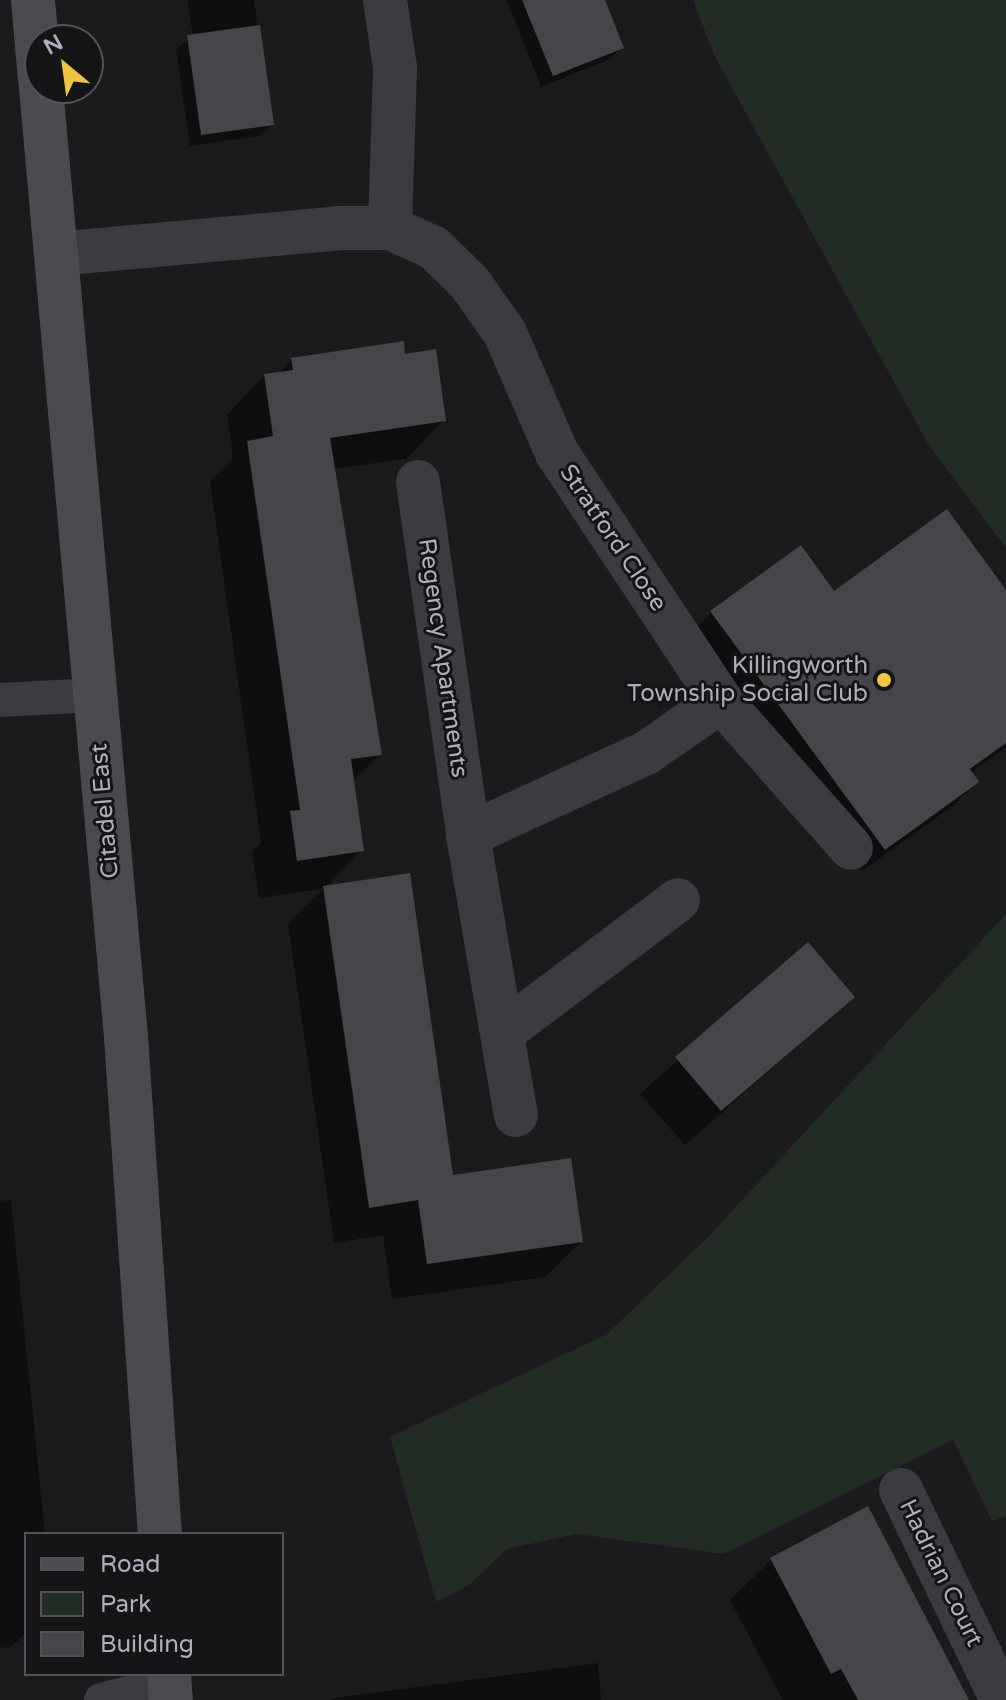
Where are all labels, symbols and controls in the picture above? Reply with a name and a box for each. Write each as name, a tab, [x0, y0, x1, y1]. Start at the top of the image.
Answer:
north arrow	[24, 24, 104, 104]
text: N	[39, 29, 67, 60]
street label: Stratford Close	[553, 459, 673, 617]
street label: Regency Apartments	[412, 537, 474, 779]
place label: Killingworth Township Social Club	[627, 652, 868, 708]
marker: Killingworth Township Social Club	[875, 671, 893, 689]
street label: Citadel East	[85, 742, 125, 880]
street label: Hadrian Court	[893, 1495, 989, 1651]
legend	[24, 1532, 284, 1676]
text: Road	[100, 1550, 160, 1579]
text: Park	[100, 1590, 151, 1619]
text: Building	[100, 1630, 194, 1659]

